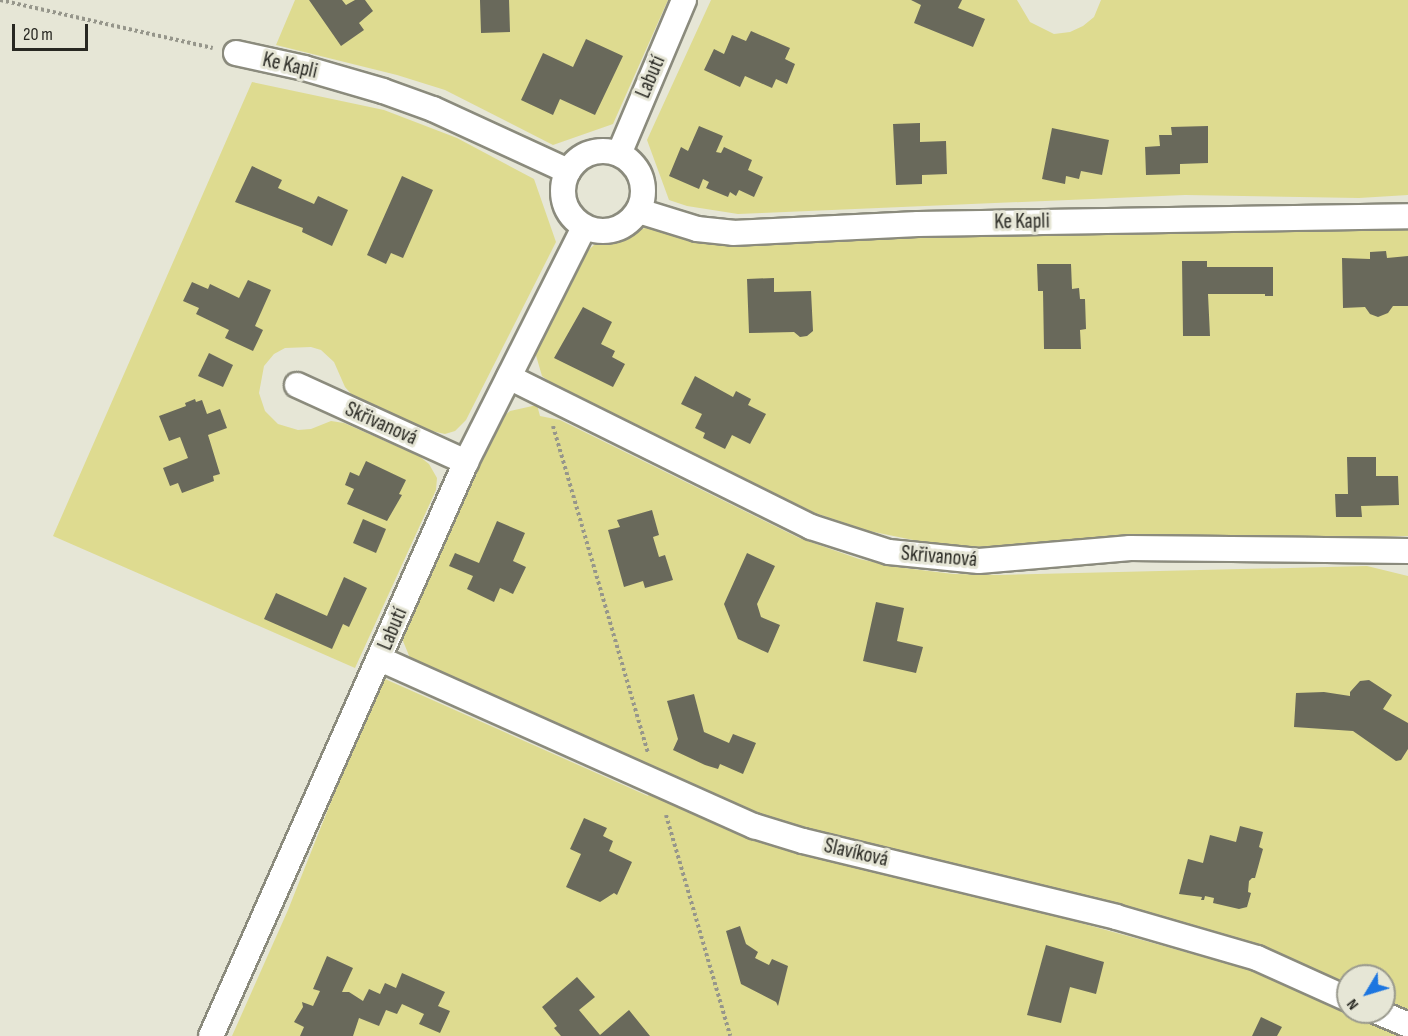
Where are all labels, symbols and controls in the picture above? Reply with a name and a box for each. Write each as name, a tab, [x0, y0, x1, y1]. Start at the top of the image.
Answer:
scale bar	[15, 12, 92, 50]
text: 20 m	[23, 24, 53, 45]
street label: Ke Kapli	[260, 47, 320, 85]
street label: Labutí	[631, 52, 671, 102]
street label: Ke Kapli	[994, 209, 1050, 235]
street label: Skřivanová	[341, 397, 421, 451]
street label: Skřivanová	[900, 541, 978, 573]
street label: Labutí	[373, 604, 413, 654]
street label: Slavíková	[822, 833, 890, 873]
north arrow	[1336, 964, 1396, 1024]
text: N	[1343, 995, 1363, 1013]

